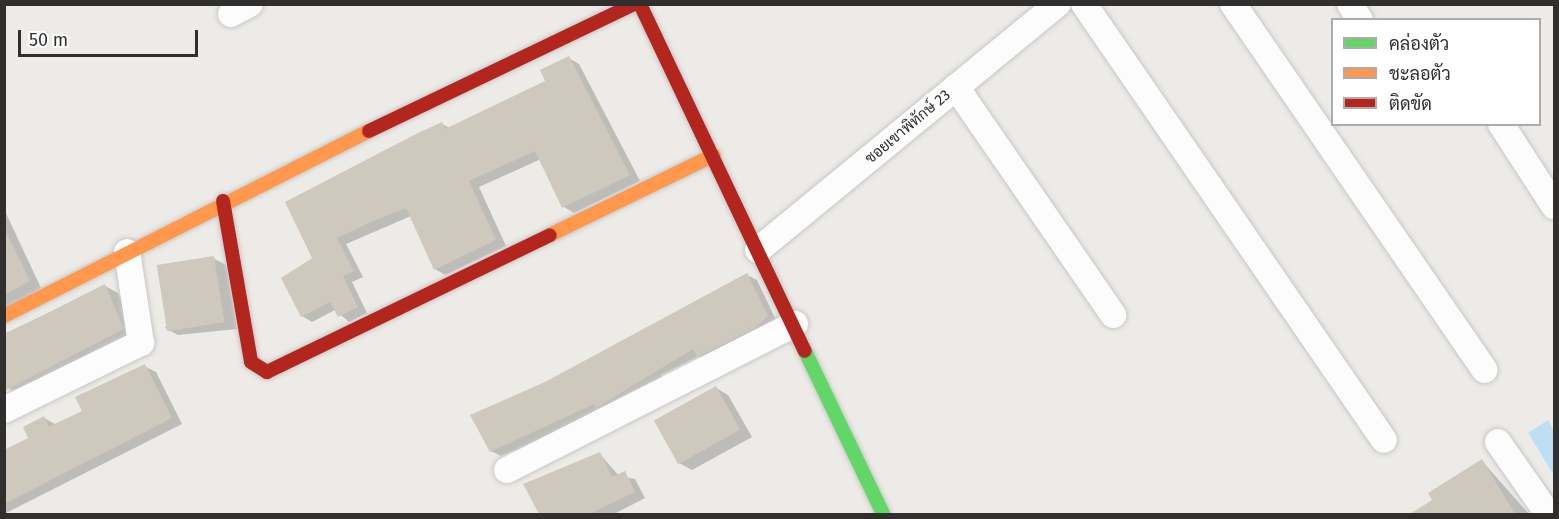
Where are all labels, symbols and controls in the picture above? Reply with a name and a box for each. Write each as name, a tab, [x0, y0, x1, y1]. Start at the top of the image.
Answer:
scale bar	[21, 18, 201, 56]
legend	[1331, 18, 1541, 126]
text: 50 m	[29, 29, 68, 51]
text: คล่องตัว	[1389, 33, 1449, 55]
text: ชะลอตัว	[1389, 63, 1451, 85]
street label: ซอยเขาพิทักษ์ 23	[862, 86, 954, 168]
text: ติดขัด	[1389, 93, 1432, 115]

